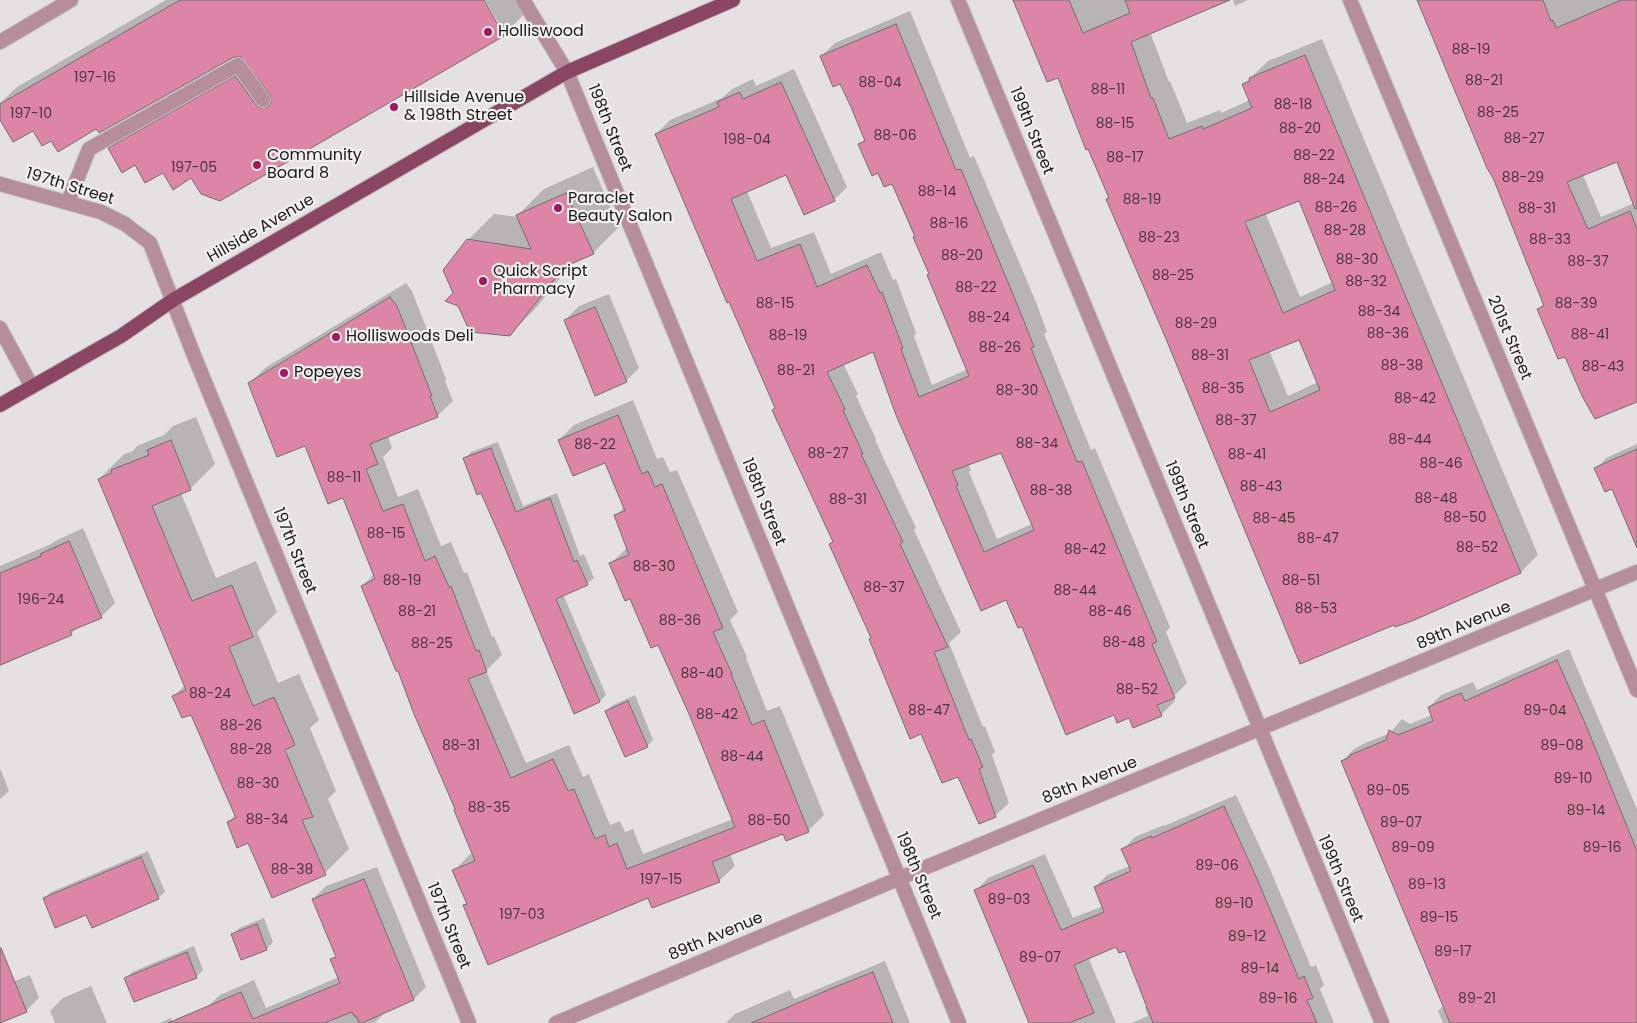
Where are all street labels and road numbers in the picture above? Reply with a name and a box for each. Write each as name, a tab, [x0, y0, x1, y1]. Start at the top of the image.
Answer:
street label: 198th Street	[583, 82, 635, 174]
street label: 199th Street	[1005, 85, 1057, 177]
street label: 197th Street	[24, 164, 116, 210]
street label: Hillside Avenue	[204, 191, 318, 267]
street label: 201st Street	[1483, 293, 1535, 383]
street label: 198th Street	[737, 456, 789, 548]
street label: 199th Street	[1160, 459, 1212, 551]
street label: 197th Street	[268, 505, 320, 597]
street label: 89th Avenue	[1414, 598, 1514, 654]
street label: 89th Avenue	[1040, 753, 1140, 809]
street label: 198th Street	[891, 830, 945, 922]
street label: 199th Street	[1313, 833, 1367, 925]
street label: 197th Street	[422, 880, 474, 972]
street label: 89th Avenue	[666, 909, 766, 965]

